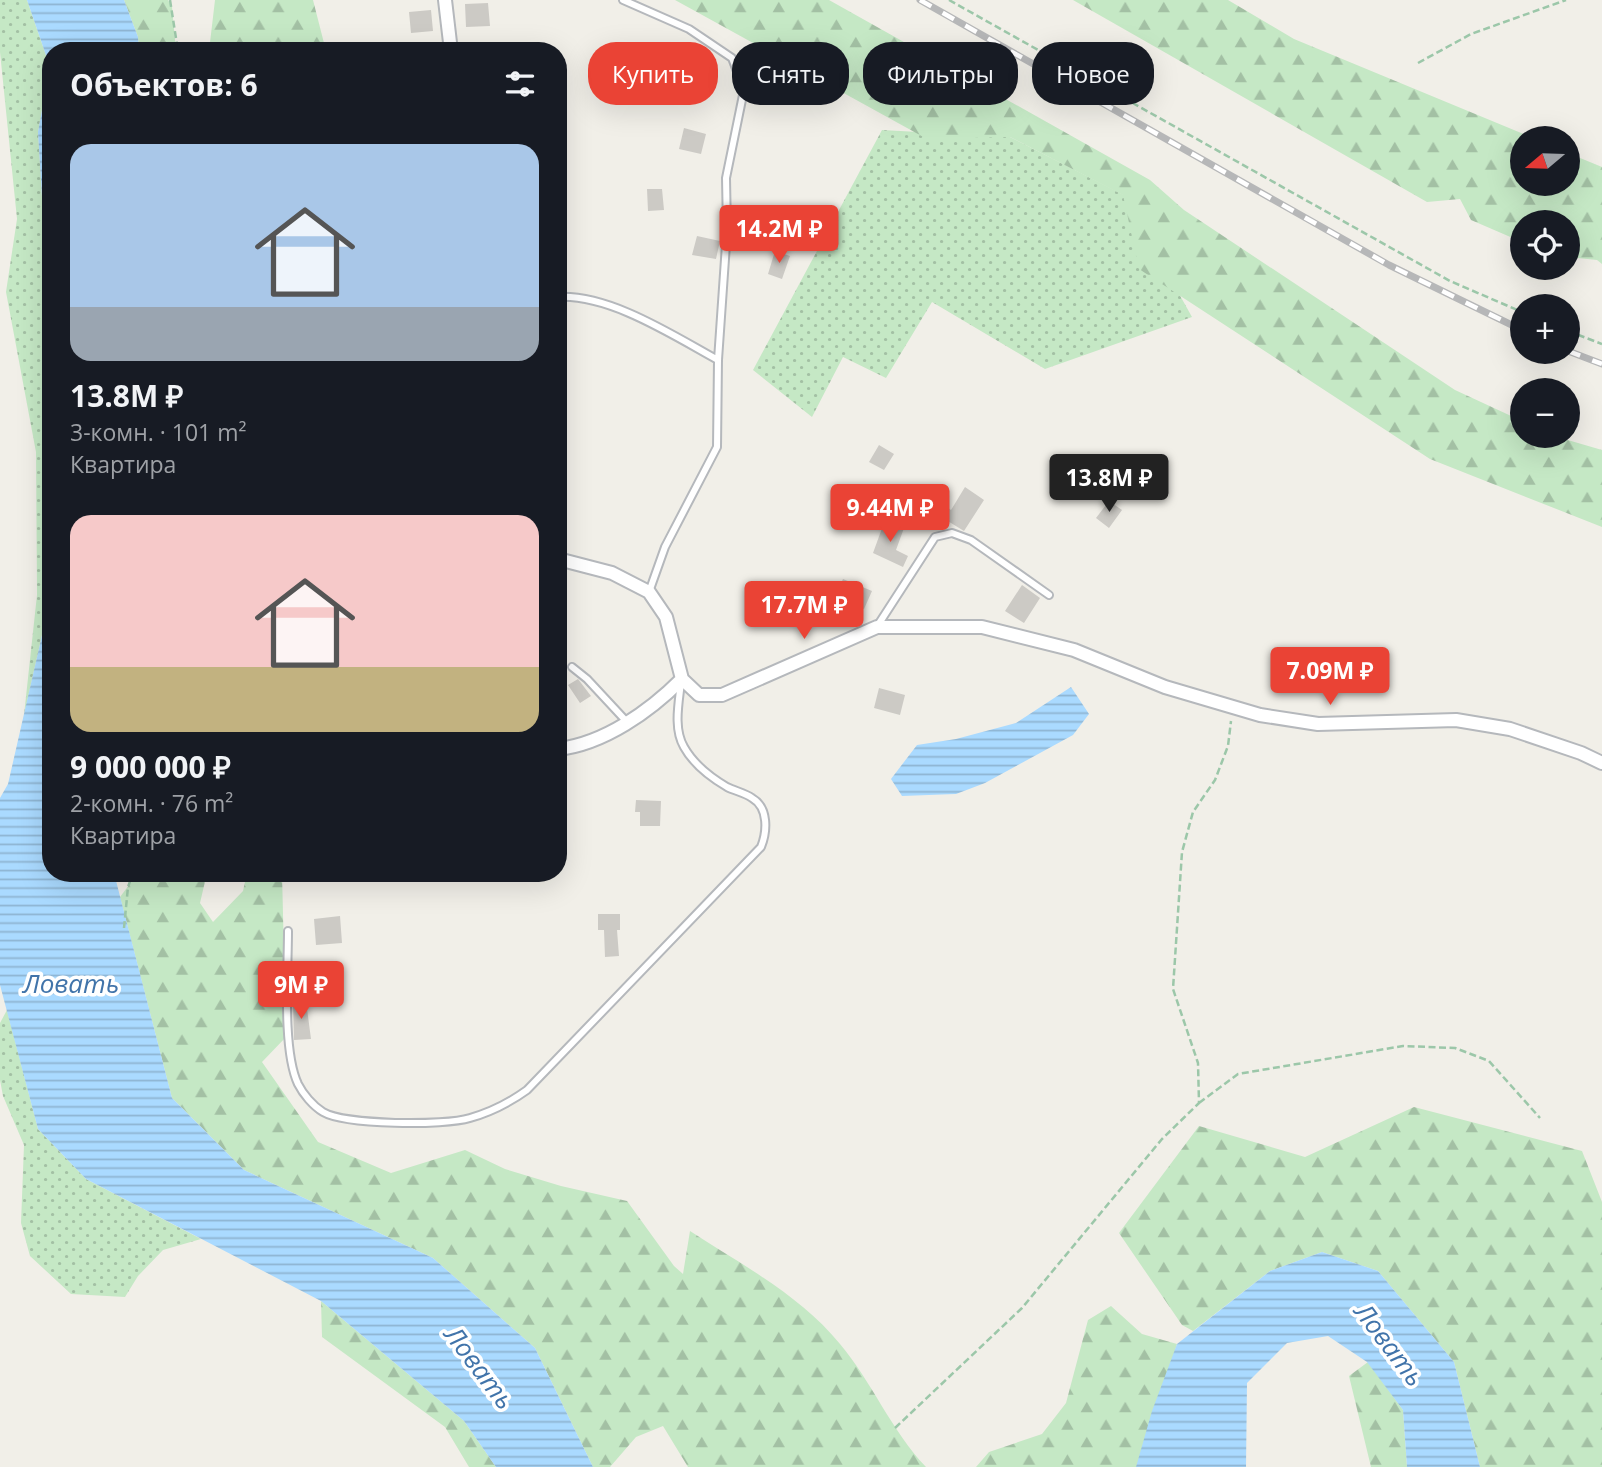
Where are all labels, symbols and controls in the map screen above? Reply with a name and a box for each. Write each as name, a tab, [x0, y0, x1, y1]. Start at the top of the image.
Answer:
chip: Купить	[588, 42, 718, 105]
chip: Снять	[732, 42, 849, 105]
chip: Фильтры	[863, 42, 1018, 105]
chip: Новое	[1032, 42, 1154, 105]
text: Объектов: 6	[70, 64, 258, 105]
icon: filters	[501, 65, 539, 103]
north arrow	[1510, 126, 1580, 196]
map controls	[1510, 126, 1580, 448]
icon: home	[242, 189, 368, 315]
pin: 14.2M ₽	[714, 205, 844, 265]
button: locate	[1510, 210, 1580, 280]
text: 14.2M ₽	[735, 212, 823, 244]
button: +	[1510, 294, 1580, 364]
text: 13.8M ₽	[70, 375, 184, 416]
button: −	[1510, 378, 1580, 448]
text: 3-комн. · 101 m²	[70, 416, 246, 448]
text: Квартира	[70, 448, 176, 480]
pin: 13.8M ₽	[1044, 454, 1174, 514]
text: 13.8M ₽	[1065, 461, 1153, 493]
pin: 9.44M ₽	[825, 484, 955, 544]
text: 9.44M ₽	[846, 491, 934, 523]
icon: home	[242, 560, 368, 686]
pin: 17.7M ₽	[739, 582, 869, 641]
text: 17.7M ₽	[760, 588, 848, 620]
pin: 7.09M ₽	[1265, 648, 1395, 707]
text: 7.09M ₽	[1286, 654, 1374, 686]
text: 9 000 000 ₽	[70, 746, 231, 787]
text: 2-комн. · 76 m²	[70, 787, 233, 819]
text: Квартира	[70, 819, 176, 851]
pin: 9M ₽	[260, 962, 342, 1021]
water label: Ловать	[22, 965, 119, 1001]
text: 9M ₽	[274, 968, 328, 1000]
water label: Ловать	[1346, 1294, 1433, 1393]
water label: Ловать	[436, 1317, 523, 1416]

